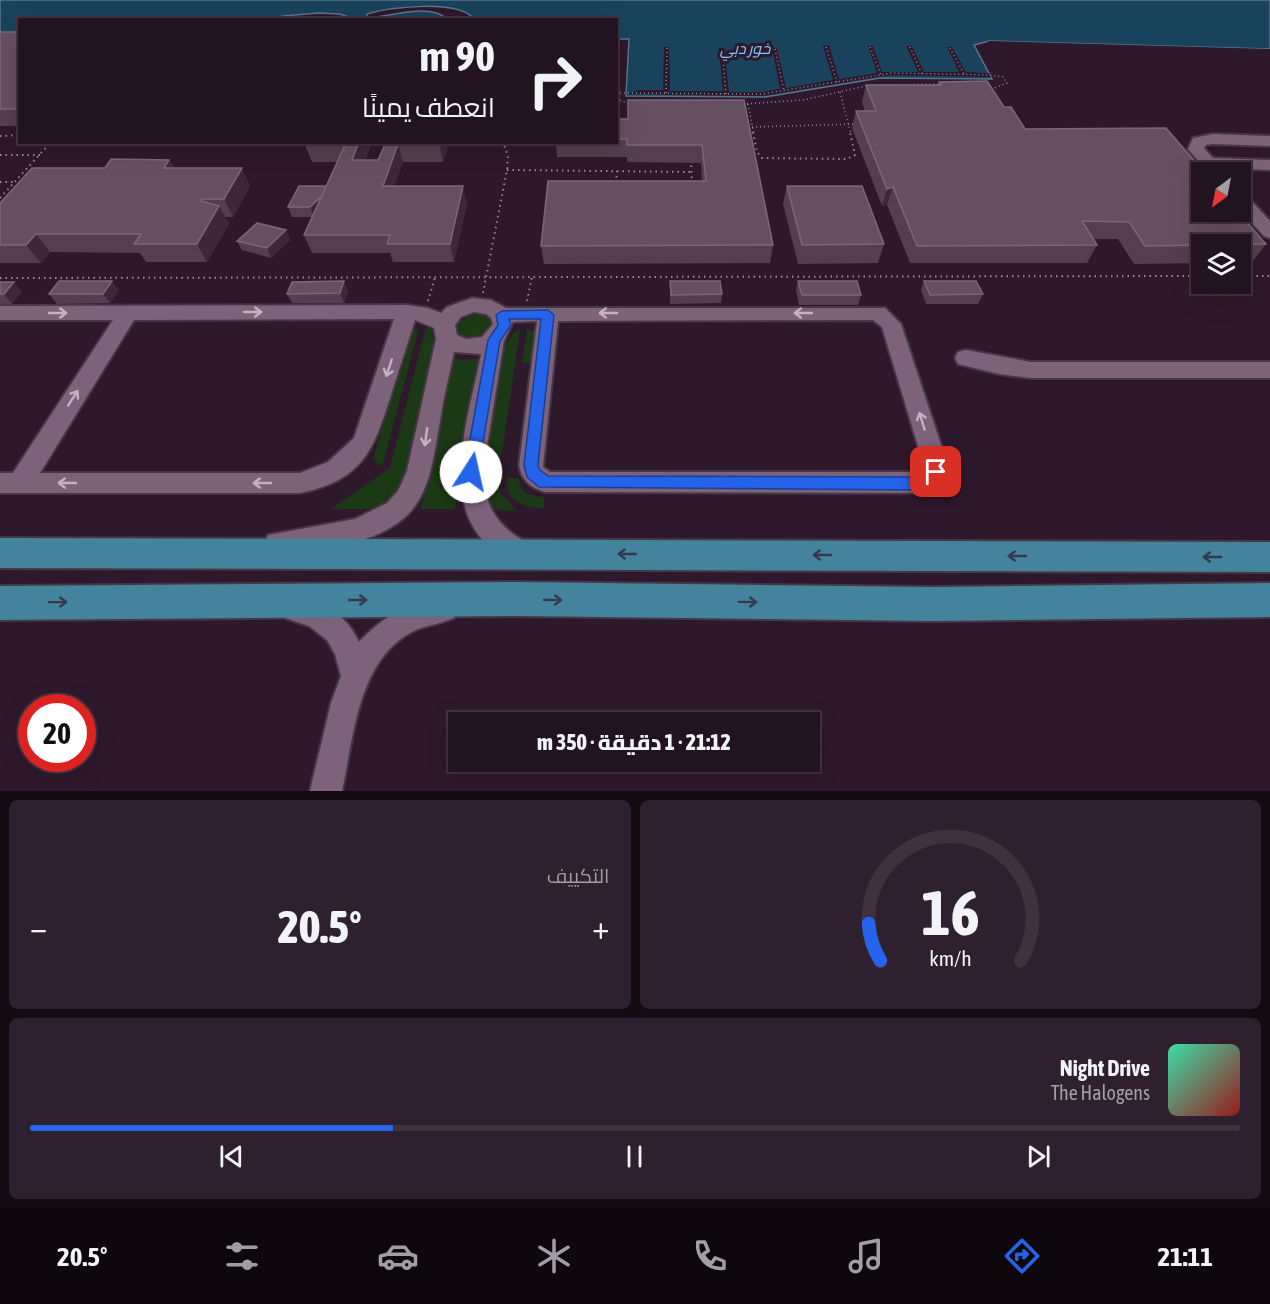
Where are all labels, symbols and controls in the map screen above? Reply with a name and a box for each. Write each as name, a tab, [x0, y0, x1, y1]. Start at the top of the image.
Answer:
text: 90 m	[420, 32, 495, 80]
water label: خور دبي	[720, 39, 771, 61]
icon: right	[516, 42, 594, 120]
text: انعطف يمينًا	[362, 92, 495, 123]
north arrow	[1191, 162, 1251, 222]
map controls	[1191, 162, 1251, 294]
button: layers	[1191, 234, 1251, 294]
one-way arrow	[243, 306, 263, 318]
one-way arrow	[48, 307, 68, 319]
one-way arrow	[598, 307, 618, 319]
one-way arrow	[793, 307, 813, 319]
one-way arrow	[382, 358, 393, 377]
one-way arrow	[67, 390, 79, 407]
one-way arrow	[916, 412, 927, 431]
one-way arrow	[420, 427, 431, 447]
position arrow	[439, 440, 503, 504]
pin	[910, 446, 961, 497]
icon: arrive	[919, 455, 952, 488]
one-way arrow	[58, 477, 78, 489]
one-way arrow	[253, 477, 273, 489]
one-way arrow	[617, 548, 637, 560]
one-way arrow	[812, 549, 832, 561]
one-way arrow	[1007, 550, 1027, 562]
one-way arrow	[1202, 551, 1222, 563]
one-way arrow	[348, 594, 368, 606]
one-way arrow	[543, 594, 563, 605]
one-way arrow	[48, 596, 68, 608]
one-way arrow	[738, 596, 758, 608]
speed limit sign: 20	[18, 694, 96, 772]
text: 21:12 · 1 دقيقة · 350 m	[537, 729, 731, 755]
text: التكييف	[547, 864, 610, 887]
text: 16	[921, 877, 980, 948]
text: 20.5°	[278, 901, 362, 953]
text: −	[30, 908, 47, 946]
text: +	[592, 908, 609, 946]
text: km/h	[929, 947, 972, 972]
text: Night Drive	[1060, 1055, 1150, 1081]
text: The Halogens	[1051, 1081, 1150, 1104]
icon: previous	[215, 1140, 248, 1173]
icon: pause	[618, 1140, 651, 1173]
icon: next	[1022, 1140, 1055, 1173]
icon: filters	[221, 1235, 263, 1277]
icon: car	[377, 1235, 419, 1277]
icon: climate	[533, 1235, 575, 1277]
icon: phone	[689, 1235, 731, 1277]
icon: music	[845, 1235, 887, 1277]
icon: directions	[1001, 1235, 1043, 1277]
text: 20.5°	[57, 1241, 107, 1272]
text: 21:11	[1157, 1241, 1213, 1272]

